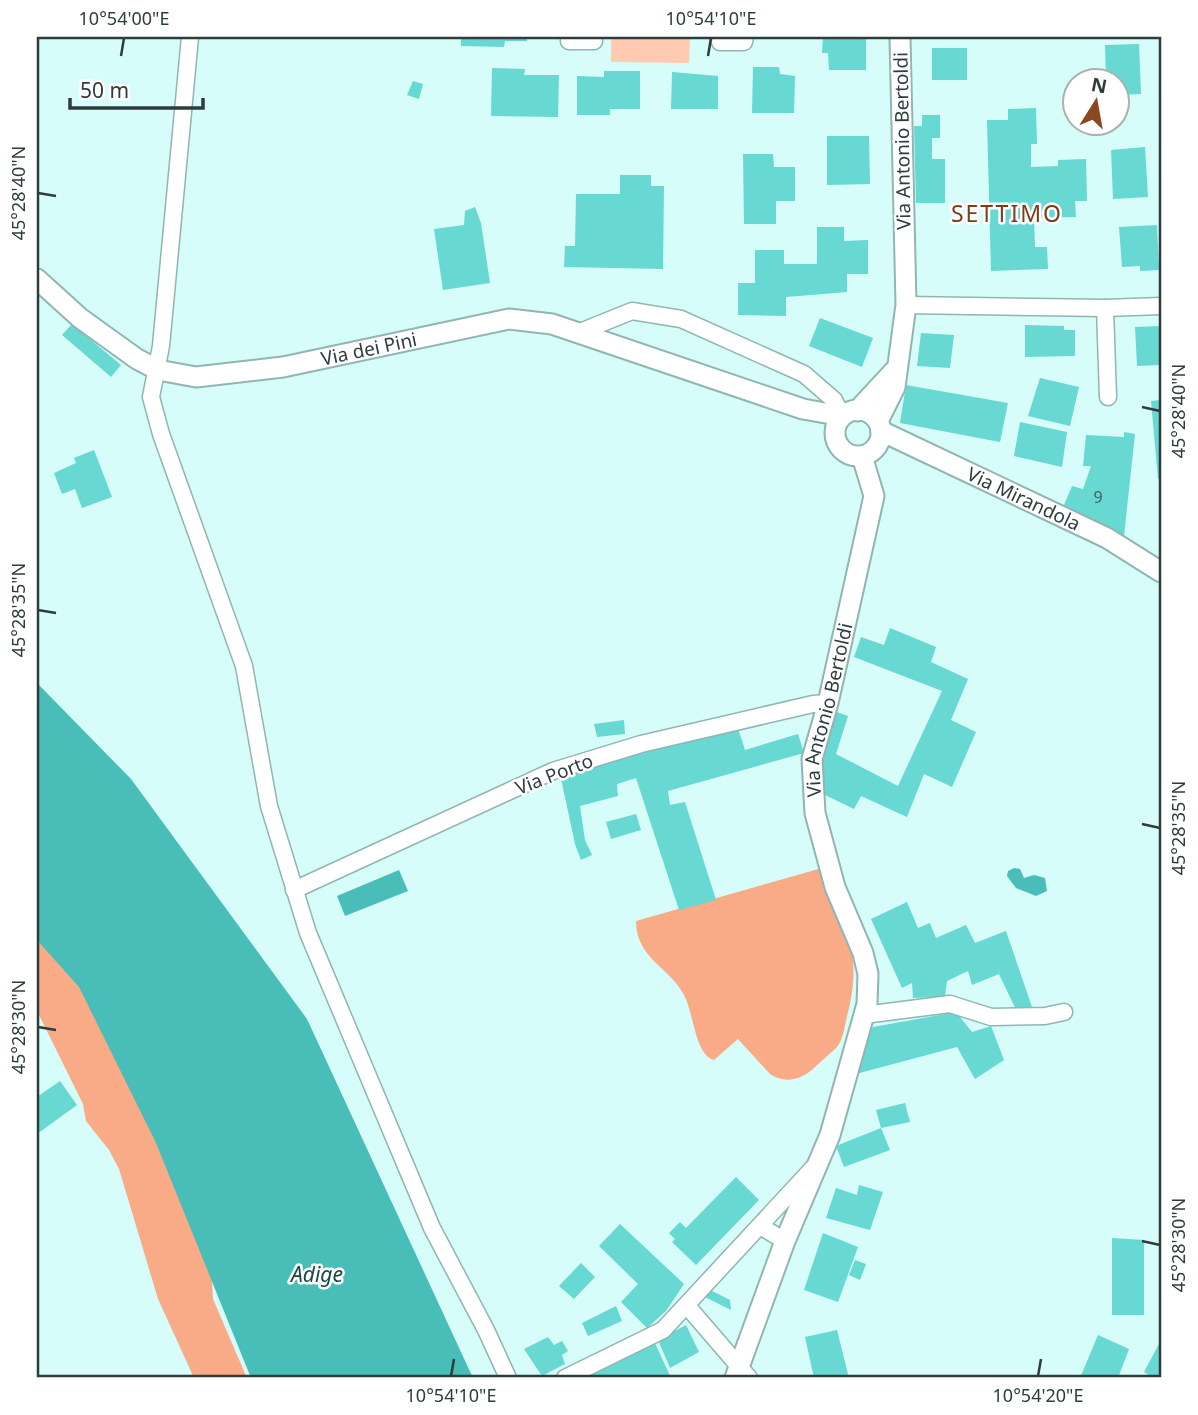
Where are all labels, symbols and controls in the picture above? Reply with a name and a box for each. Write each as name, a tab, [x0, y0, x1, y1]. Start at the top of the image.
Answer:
text: 10°54'00"E	[79, 6, 169, 30]
text: 10°54'10"E	[666, 6, 756, 30]
street label: Via Antonio Bertoldi	[887, 52, 917, 230]
scale bar	[70, 66, 203, 110]
north arrow	[1062, 66, 1132, 136]
text: N	[1089, 71, 1109, 100]
text: 50 m	[80, 76, 129, 104]
text: 45°28'40"N	[6, 146, 30, 240]
district label: SETTIMO	[951, 197, 1063, 229]
street label: Via dei Pini	[319, 326, 419, 372]
text: 45°28'40"N	[1166, 364, 1190, 458]
street label: Via Mirandola	[963, 461, 1085, 537]
house number: 9	[1093, 486, 1103, 508]
text: 45°28'35"N	[6, 563, 30, 657]
street label: Via Antonio Bertoldi	[799, 620, 858, 798]
street label: Via Porto	[511, 747, 597, 801]
text: 45°28'35"N	[1166, 781, 1190, 875]
text: 45°28'30"N	[6, 980, 30, 1074]
text: 45°28'30"N	[1166, 1198, 1190, 1292]
water label: Adige	[289, 1260, 343, 1288]
text: 10°54'10"E	[406, 1383, 496, 1407]
text: 10°54'20"E	[993, 1383, 1083, 1407]

